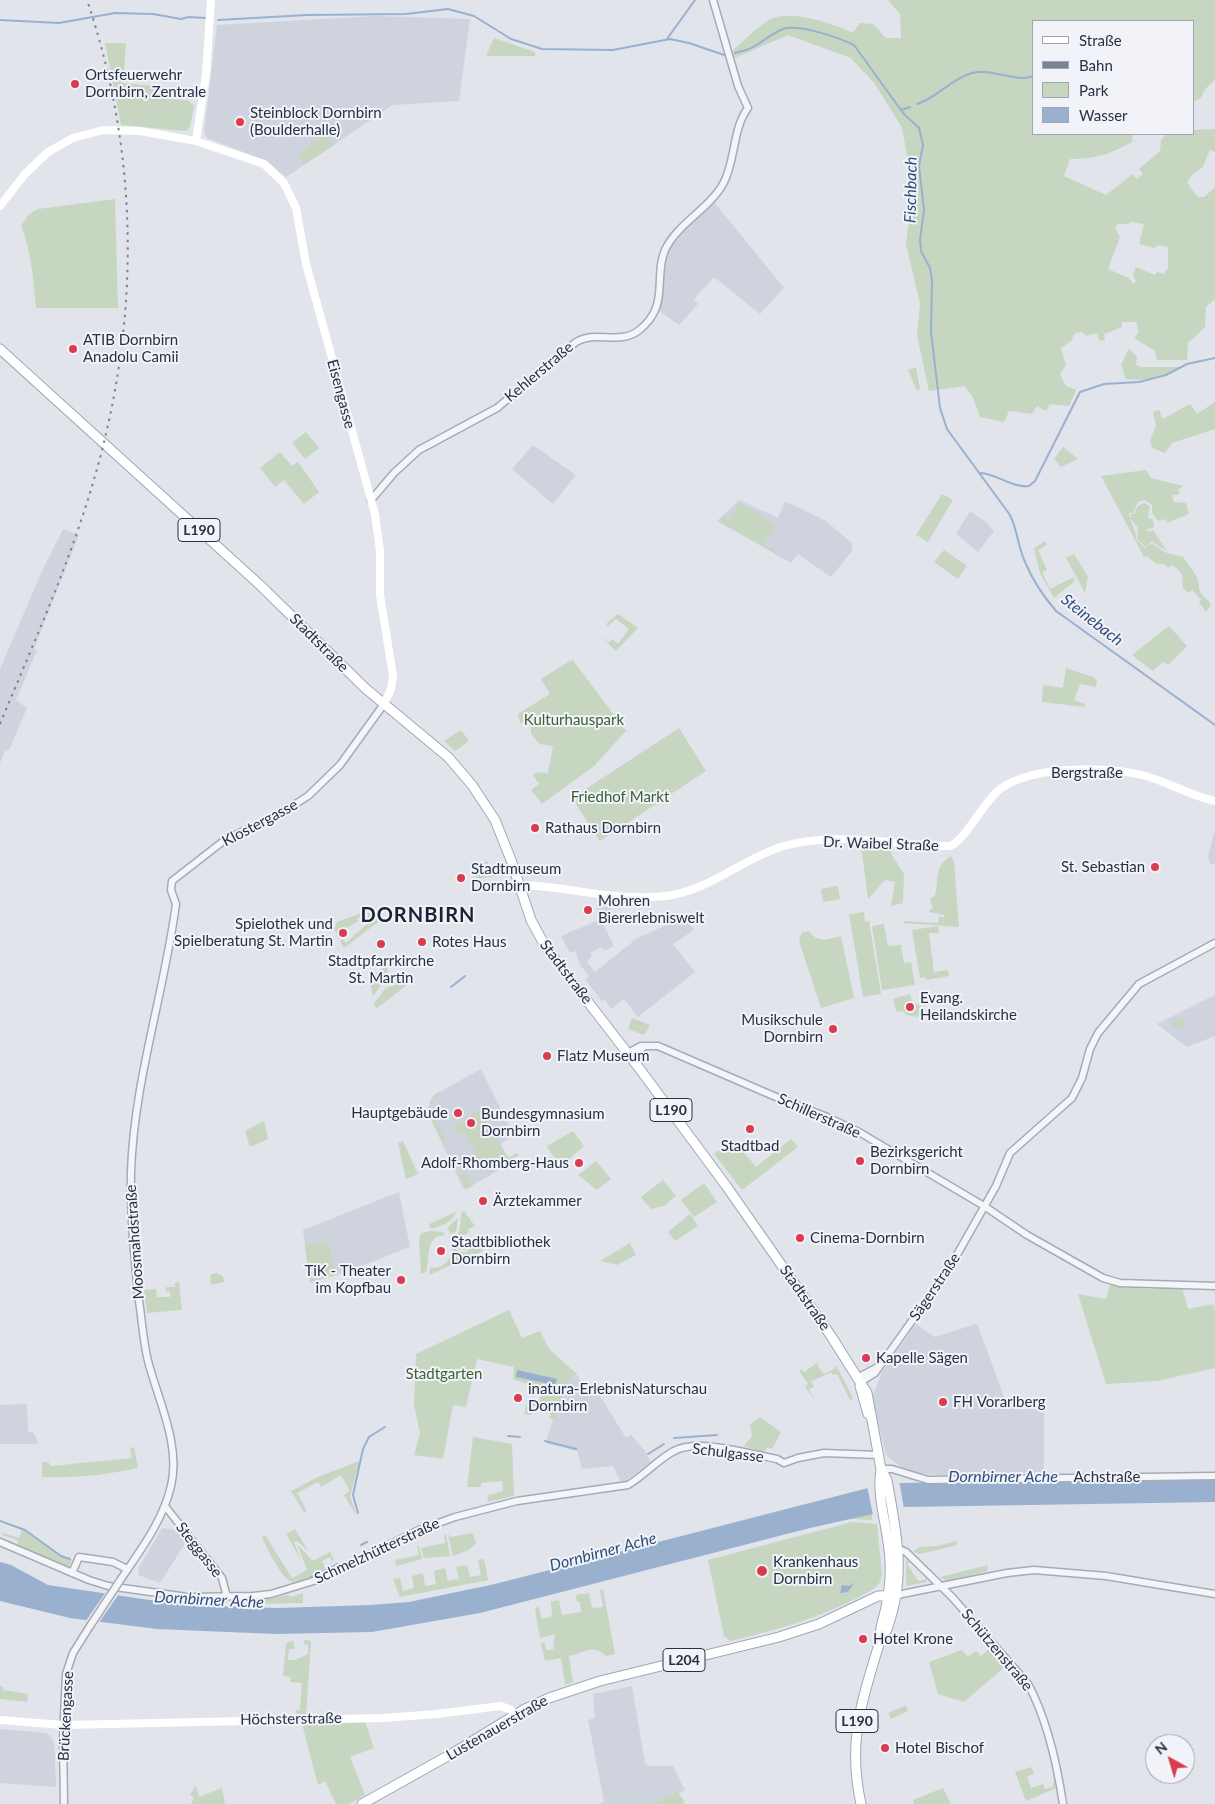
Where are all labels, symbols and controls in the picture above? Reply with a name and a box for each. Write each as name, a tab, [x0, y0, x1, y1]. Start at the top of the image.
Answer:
legend	[1032, 20, 1195, 135]
text: Straße	[1079, 31, 1122, 49]
text: Bahn	[1079, 56, 1113, 74]
place label: Ortsfeuerwehr Dornbirn, Zentrale	[85, 66, 206, 101]
marker: Ortsfeuerwehr Dornbirn, Zentrale	[69, 78, 81, 90]
text: Park	[1079, 81, 1108, 99]
place label: Steinblock Dornbirn (Boulderhalle)	[250, 104, 382, 139]
text: Wasser	[1079, 106, 1128, 124]
marker: Steinblock Dornbirn (Boulderhalle)	[234, 116, 246, 128]
water label: Fischbach	[901, 157, 921, 223]
place label: ATIB Dornbirn Anadolu Camii	[83, 331, 179, 366]
street label: Kehlerstraße	[501, 338, 577, 406]
marker: ATIB Dornbirn Anadolu Camii	[67, 343, 79, 355]
street label: Eisengasse	[323, 357, 359, 431]
road number: L190	[178, 518, 220, 542]
water label: Steinebach	[1057, 590, 1127, 650]
street label: Stadtstraße	[286, 610, 352, 676]
park label: Kulturhauspark	[524, 711, 624, 729]
street label: Bergstraße	[1051, 764, 1123, 782]
park label: Friedhof Markt	[571, 788, 669, 806]
street label: Klostergasse	[219, 796, 301, 850]
place label: Rathaus Dornbirn	[545, 819, 661, 837]
marker: Rathaus Dornbirn	[529, 822, 541, 834]
street label: Dr. Waibel Straße	[823, 833, 939, 855]
place label: St. Sebastian	[1061, 858, 1145, 876]
place label: Stadtmuseum Dornbirn	[471, 860, 561, 895]
marker: St. Sebastian	[1149, 861, 1161, 873]
marker: Stadtmuseum Dornbirn	[455, 872, 467, 884]
place label: Mohren Biererlebniswelt	[598, 892, 704, 927]
district label: DORNBIRN	[359, 904, 477, 928]
marker: Mohren Biererlebniswelt	[582, 904, 594, 916]
place label: Spielothek und Spielberatung St. Martin	[174, 915, 333, 950]
marker: Spielothek und Spielberatung St. Martin	[337, 927, 349, 939]
place label: Rotes Haus	[432, 933, 506, 951]
marker: Rotes Haus	[416, 936, 428, 948]
street label: Stadtstraße	[536, 936, 596, 1008]
marker: Stadtpfarrkirche St. Martin	[375, 938, 387, 950]
place label: Stadtpfarrkirche St. Martin	[328, 952, 434, 987]
place label: Evang. Heilandskirche	[920, 989, 1017, 1024]
marker: Evang. Heilandskirche	[904, 1001, 916, 1013]
place label: Musikschule Dornbirn	[741, 1011, 823, 1046]
marker: Musikschule Dornbirn	[827, 1023, 839, 1035]
place label: Flatz Museum	[557, 1047, 650, 1065]
marker: Flatz Museum	[541, 1050, 553, 1062]
street label: Schillerstraße	[775, 1090, 863, 1142]
road number: L190	[650, 1098, 692, 1122]
place label: Hauptgebäude	[351, 1104, 448, 1122]
place label: Bundesgymnasium Dornbirn	[481, 1105, 605, 1140]
marker: Hauptgebäude	[452, 1107, 464, 1119]
marker: Bundesgymnasium Dornbirn	[465, 1117, 477, 1129]
marker: Stadtbad	[744, 1123, 756, 1135]
place label: Stadtbad	[721, 1137, 779, 1155]
place label: Bezirksgericht Dornbirn	[870, 1143, 963, 1178]
place label: Adolf-Rhomberg-Haus	[421, 1154, 569, 1172]
marker: Bezirksgericht Dornbirn	[854, 1155, 866, 1167]
marker: Adolf-Rhomberg-Haus	[573, 1157, 585, 1169]
street label: Moosmahdstraße	[122, 1184, 148, 1300]
place label: Ärztekammer	[493, 1192, 582, 1210]
marker: Ärztekammer	[477, 1195, 489, 1207]
place label: Cinema-Dornbirn	[810, 1229, 925, 1247]
marker: Cinema-Dornbirn	[794, 1232, 806, 1244]
place label: Stadtbibliothek Dornbirn	[451, 1233, 551, 1268]
marker: Stadtbibliothek Dornbirn	[435, 1245, 447, 1257]
street label: Sägerstraße	[906, 1250, 964, 1324]
place label: TiK - Theater im Kopfbau	[304, 1262, 391, 1297]
street label: Stadtstraße	[776, 1262, 834, 1334]
marker: TiK - Theater im Kopfbau	[395, 1274, 407, 1286]
place label: Kapelle Sägen	[876, 1349, 968, 1367]
marker: Kapelle Sägen	[860, 1352, 872, 1364]
park label: Stadtgarten	[406, 1365, 482, 1383]
place label: inatura-ErlebnisNaturschau Dornbirn	[528, 1380, 707, 1415]
marker: inatura-ErlebnisNaturschau Dornbirn	[512, 1392, 524, 1404]
place label: FH Vorarlberg	[953, 1393, 1046, 1411]
marker: FH Vorarlberg	[937, 1396, 949, 1408]
street label: Schulgasse	[691, 1440, 765, 1466]
water label: Dornbirner Ache	[948, 1467, 1058, 1487]
street label: Achstraße	[1074, 1468, 1140, 1486]
street label: Schmelzhütterstraße	[312, 1514, 442, 1588]
street label: Steggasse	[172, 1519, 226, 1581]
water label: Dornbirner Ache	[548, 1529, 658, 1575]
place label: Krankenhaus Dornbirn	[773, 1553, 858, 1588]
marker: Krankenhaus Dornbirn	[755, 1564, 769, 1578]
water label: Dornbirner Ache	[154, 1588, 264, 1612]
street label: Schützenstraße	[957, 1605, 1037, 1695]
place label: Hotel Krone	[873, 1630, 953, 1648]
marker: Hotel Krone	[857, 1633, 869, 1645]
road number: L204	[663, 1648, 705, 1672]
street label: Brückengasse	[55, 1671, 77, 1761]
street label: Lustenauerstraße	[443, 1692, 551, 1764]
street label: Höchsterstraße	[240, 1709, 342, 1729]
road number: L190	[836, 1710, 878, 1732]
north arrow	[1145, 1734, 1195, 1784]
text: N	[1151, 1738, 1170, 1758]
place label: Hotel Bischof	[895, 1739, 984, 1757]
marker: Hotel Bischof	[879, 1742, 891, 1754]

